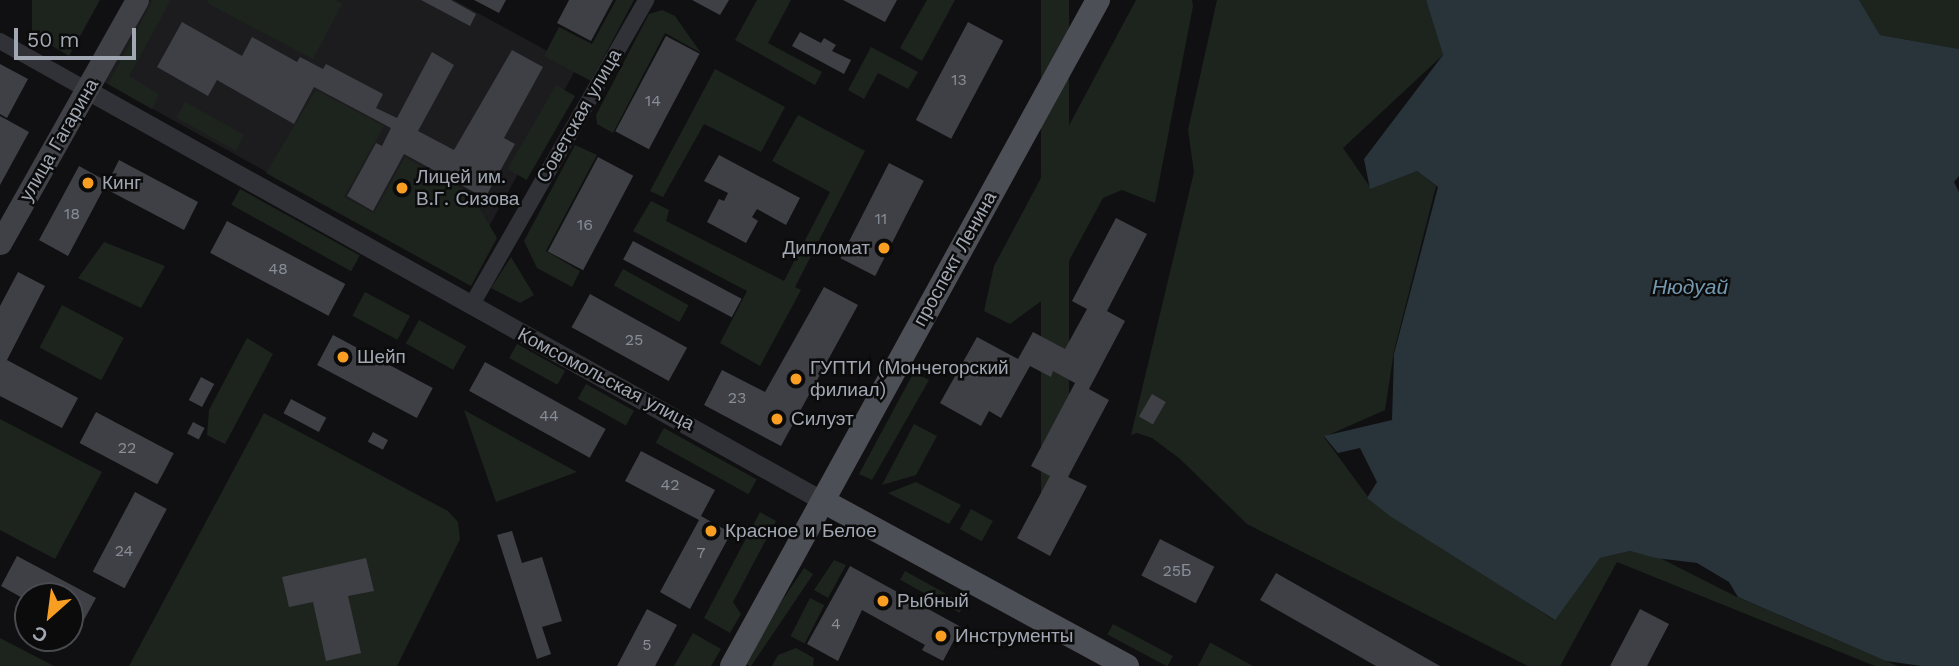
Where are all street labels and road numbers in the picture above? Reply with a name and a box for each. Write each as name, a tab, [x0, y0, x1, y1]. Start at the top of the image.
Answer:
street label: Советская улица	[532, 45, 626, 187]
street label: улица Гагарина	[15, 75, 103, 205]
street label: проспект Ленина	[909, 188, 1001, 330]
street label: Комсомольская улица	[514, 323, 698, 435]

